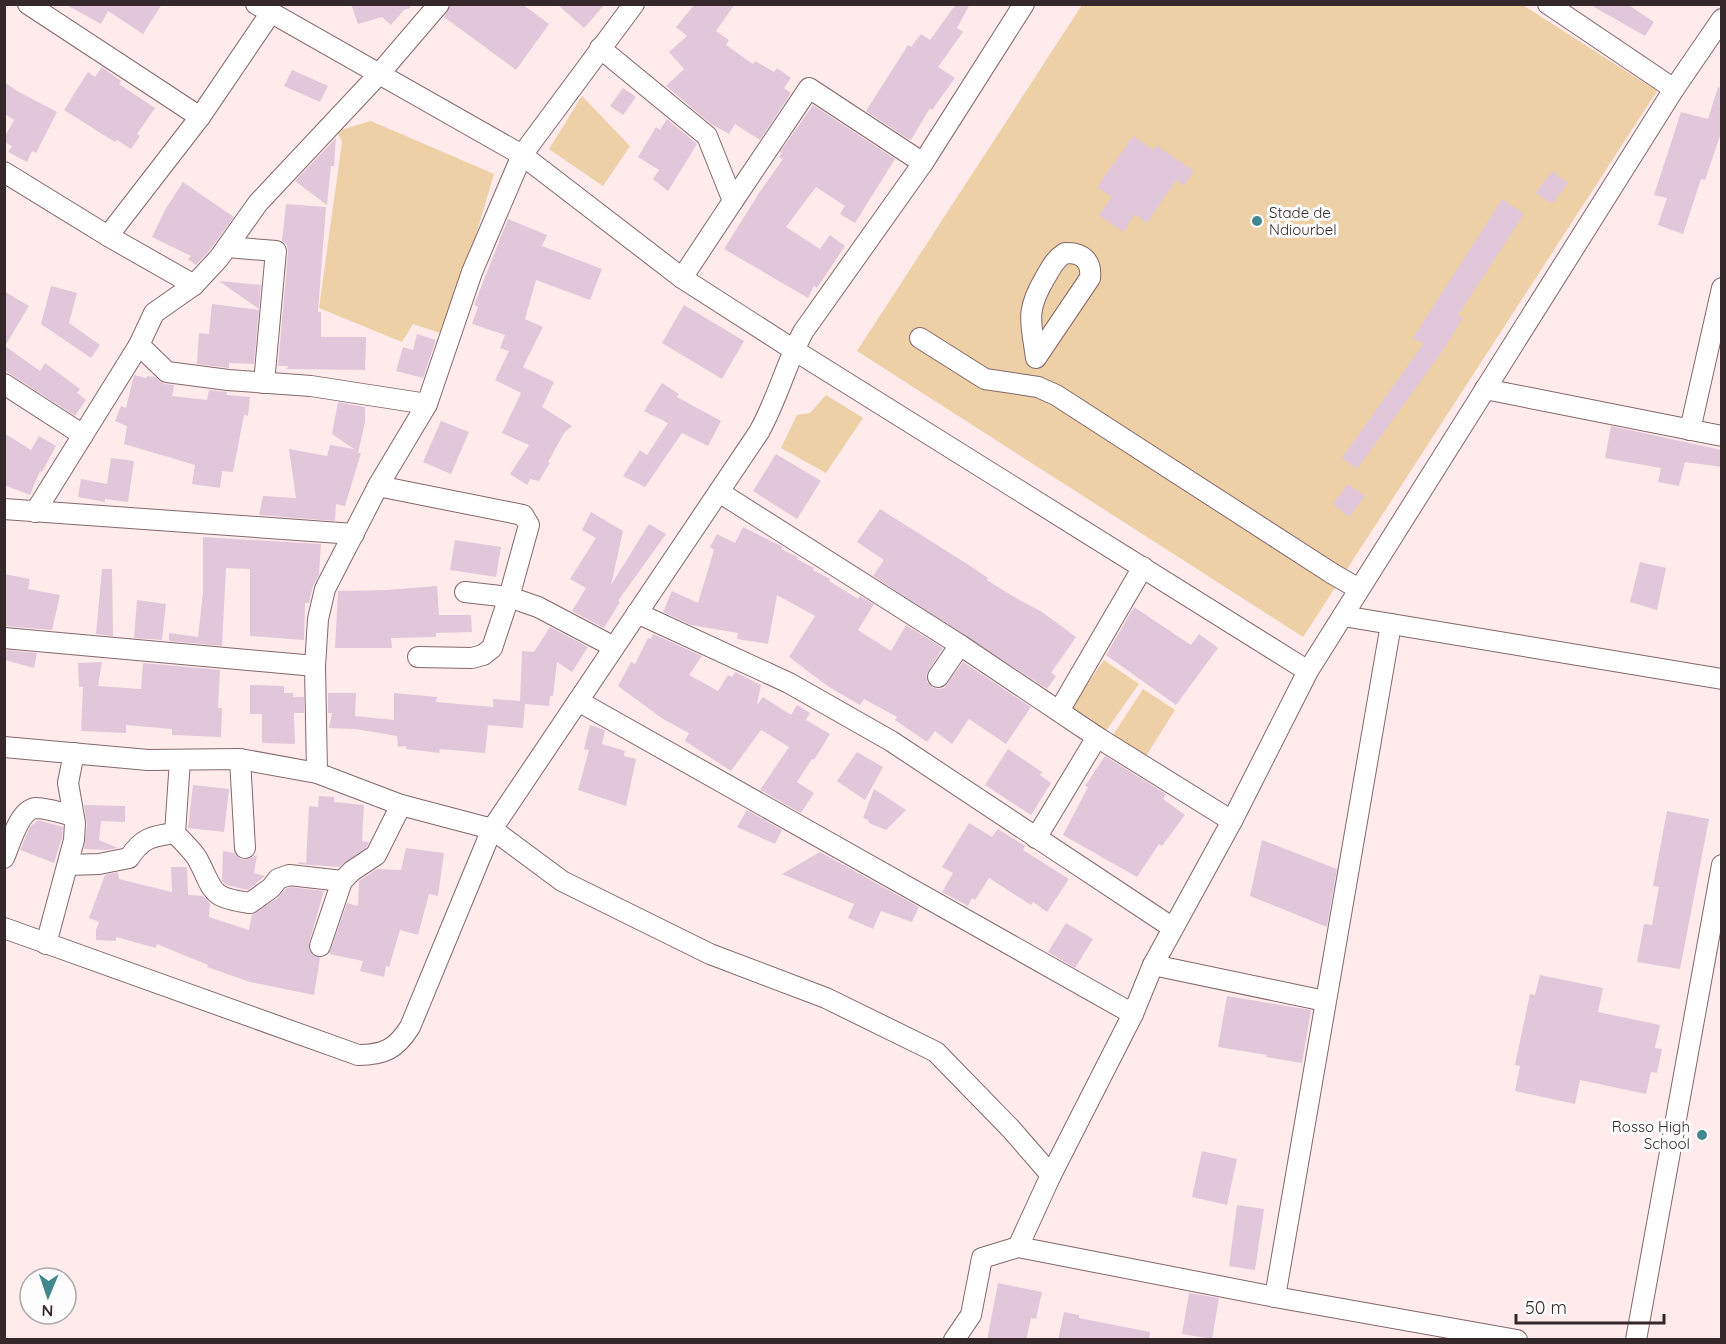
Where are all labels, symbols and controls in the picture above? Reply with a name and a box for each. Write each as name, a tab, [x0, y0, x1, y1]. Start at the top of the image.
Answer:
place label: Stade de Ndiourbel	[1269, 203, 1337, 239]
marker: Stade de Ndiourbel	[1250, 214, 1264, 228]
place label: Rosso High School	[1612, 1117, 1690, 1153]
marker: Rosso High School	[1695, 1128, 1709, 1142]
north arrow	[18, 1266, 78, 1326]
scale bar	[1516, 1287, 1664, 1325]
text: 50 m	[1525, 1296, 1567, 1319]
text: N	[41, 1301, 54, 1321]

